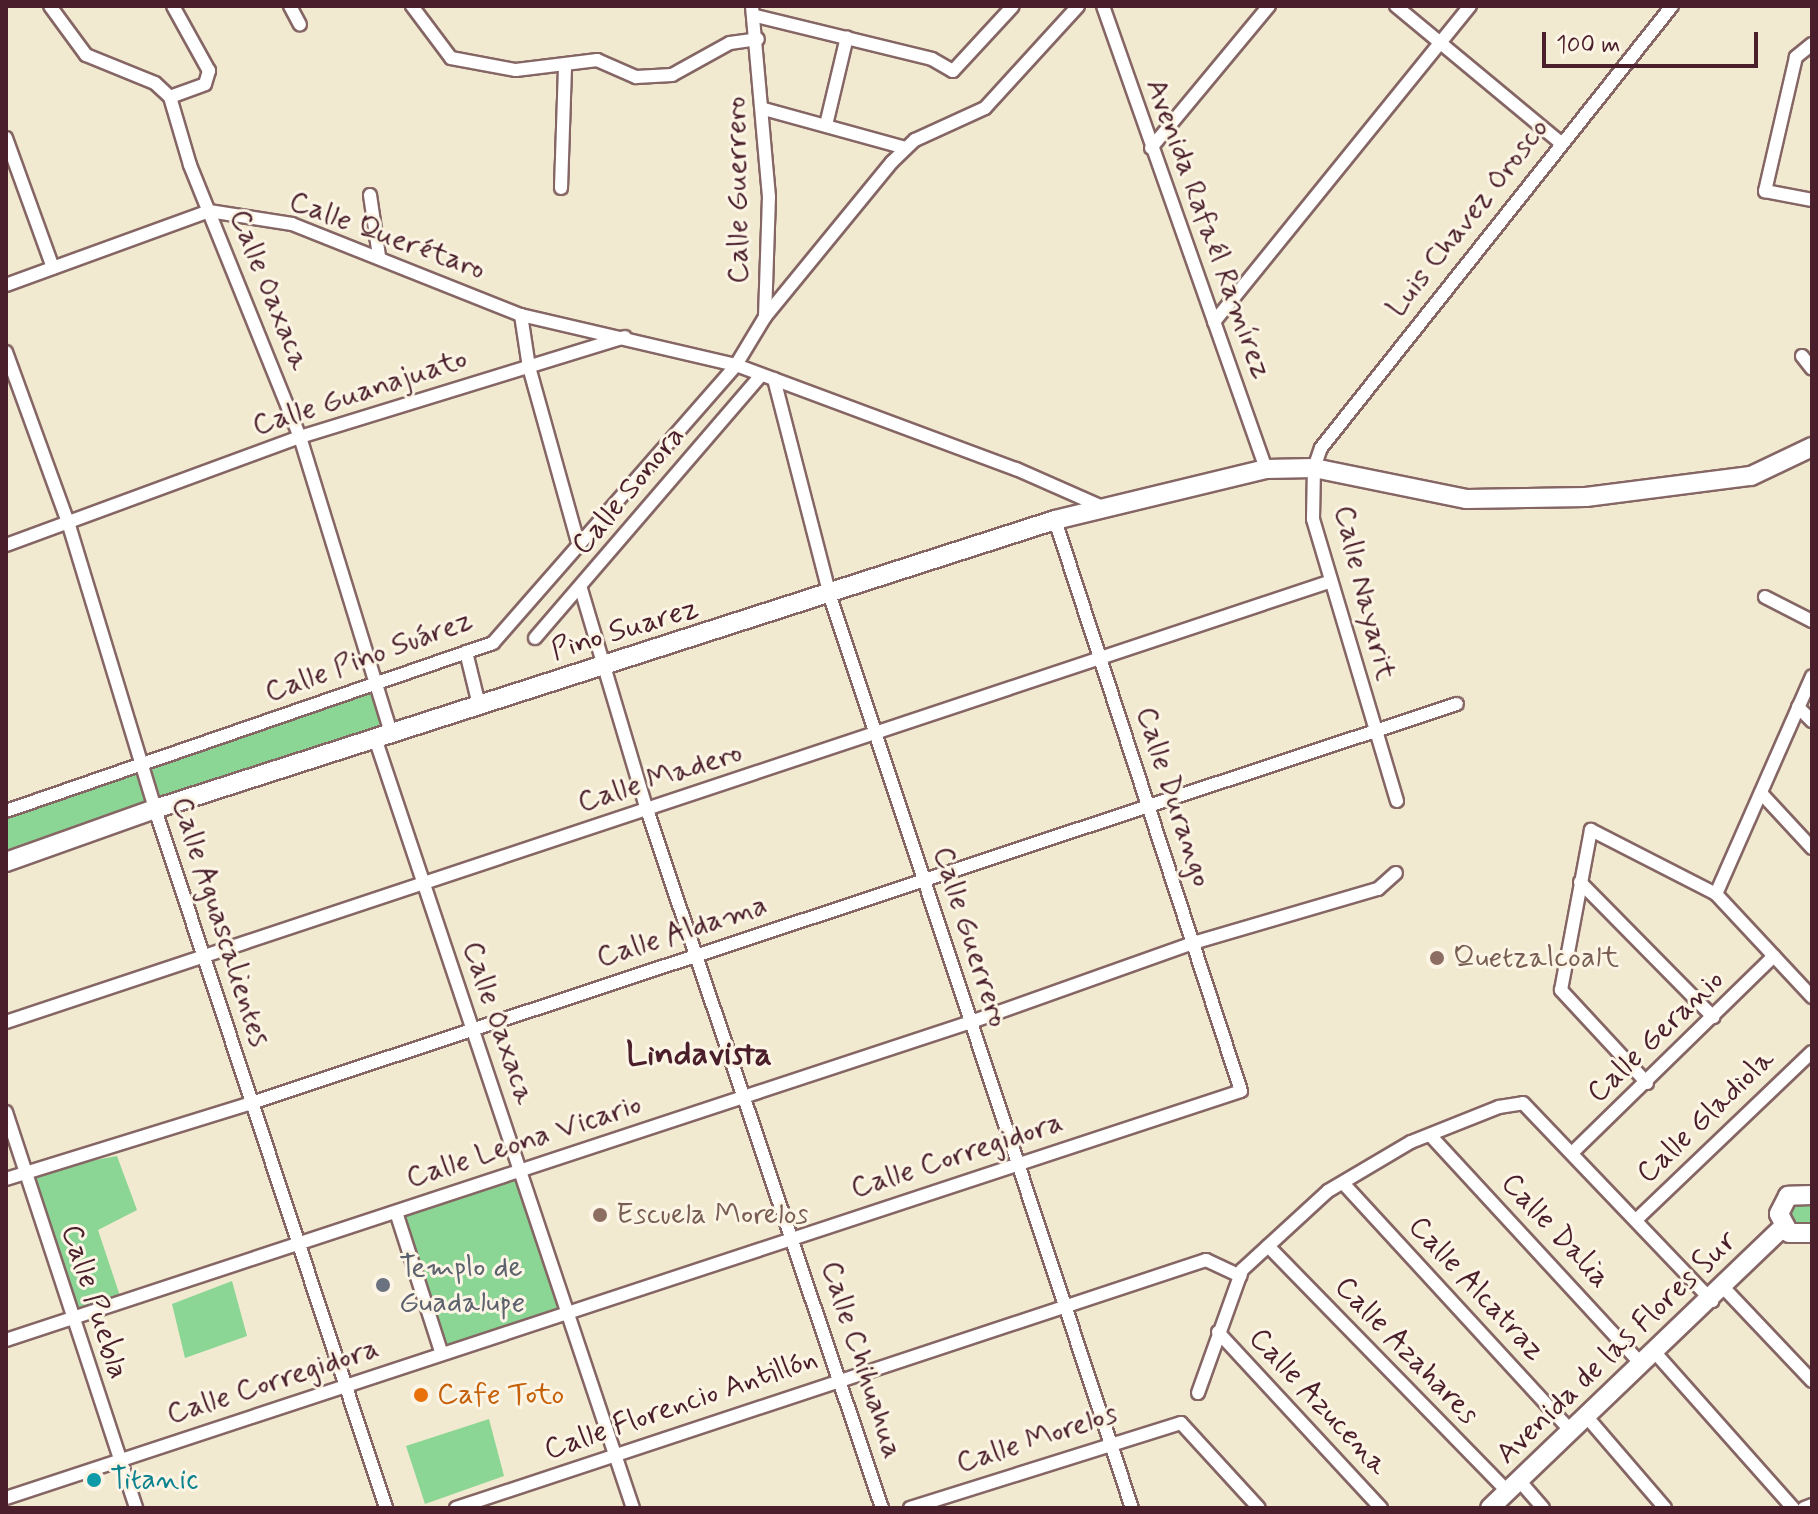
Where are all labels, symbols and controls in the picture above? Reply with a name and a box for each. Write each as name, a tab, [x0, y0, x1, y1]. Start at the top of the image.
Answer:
scale bar	[1546, 16, 1762, 66]
text: 100 m	[1556, 30, 1620, 61]
street label: Avenida Rafaél Ramírez	[1138, 77, 1278, 381]
street label: Calle Guerrero	[718, 99, 758, 281]
street label: Luis Chavez Orosco	[1378, 110, 1558, 326]
street label: Calle Querétaro	[285, 184, 489, 288]
street label: Calle Oaxaca	[220, 204, 318, 376]
street label: Calle Guanajuato	[251, 342, 469, 444]
street label: Calle Sonora	[563, 418, 695, 564]
street label: Calle Nayarit	[1325, 503, 1403, 683]
street label: Pino Suarez	[551, 592, 699, 668]
street label: Calle Pino Suárez	[260, 603, 478, 711]
street label: Calle Durango	[1128, 705, 1218, 889]
street label: Calle Madero	[575, 735, 745, 821]
street label: Calle Aguascalientes	[163, 794, 277, 1050]
street label: Calle Guerrero	[925, 845, 1015, 1029]
street label: Calle Aldama	[591, 887, 773, 977]
street label: Calle Oaxaca	[453, 936, 543, 1110]
place label: Quetzalcoalt	[1453, 940, 1619, 976]
marker: Quetzalcoalt	[1428, 949, 1446, 967]
street label: Calle Geranio	[1580, 963, 1732, 1111]
district label: Lindavista	[626, 1035, 772, 1075]
street label: Calle Gladiola	[1632, 1044, 1780, 1190]
street label: Calle Leona Vicario	[400, 1086, 648, 1198]
street label: Calle Corregidora	[846, 1105, 1068, 1207]
street label: Calle Dalia	[1494, 1167, 1616, 1295]
place label: Escuela Morelos	[616, 1197, 810, 1233]
marker: Escuela Morelos	[591, 1206, 609, 1224]
street label: Calle Alcatraz	[1399, 1208, 1553, 1370]
street label: Calle Puebla	[52, 1221, 136, 1383]
street label: Avenida de las Flores Sur	[1490, 1225, 1744, 1471]
place label: Templo de Guadalupe	[399, 1250, 525, 1320]
street label: Calle Chihuahua	[813, 1259, 909, 1461]
street label: Calle Azahares	[1325, 1268, 1487, 1434]
marker: Templo de Guadalupe	[374, 1276, 392, 1294]
street label: Calle Azucena	[1242, 1322, 1394, 1482]
street label: Calle Corregidora	[162, 1331, 384, 1433]
street label: Calle Florencio Antillón	[538, 1341, 824, 1469]
place label: Cafe Toto	[437, 1377, 556, 1413]
marker: Cafe Toto	[412, 1386, 430, 1404]
street label: Calle Morelos	[951, 1396, 1123, 1482]
place label: Titanic	[110, 1462, 198, 1498]
marker: Titanic	[85, 1471, 103, 1489]

